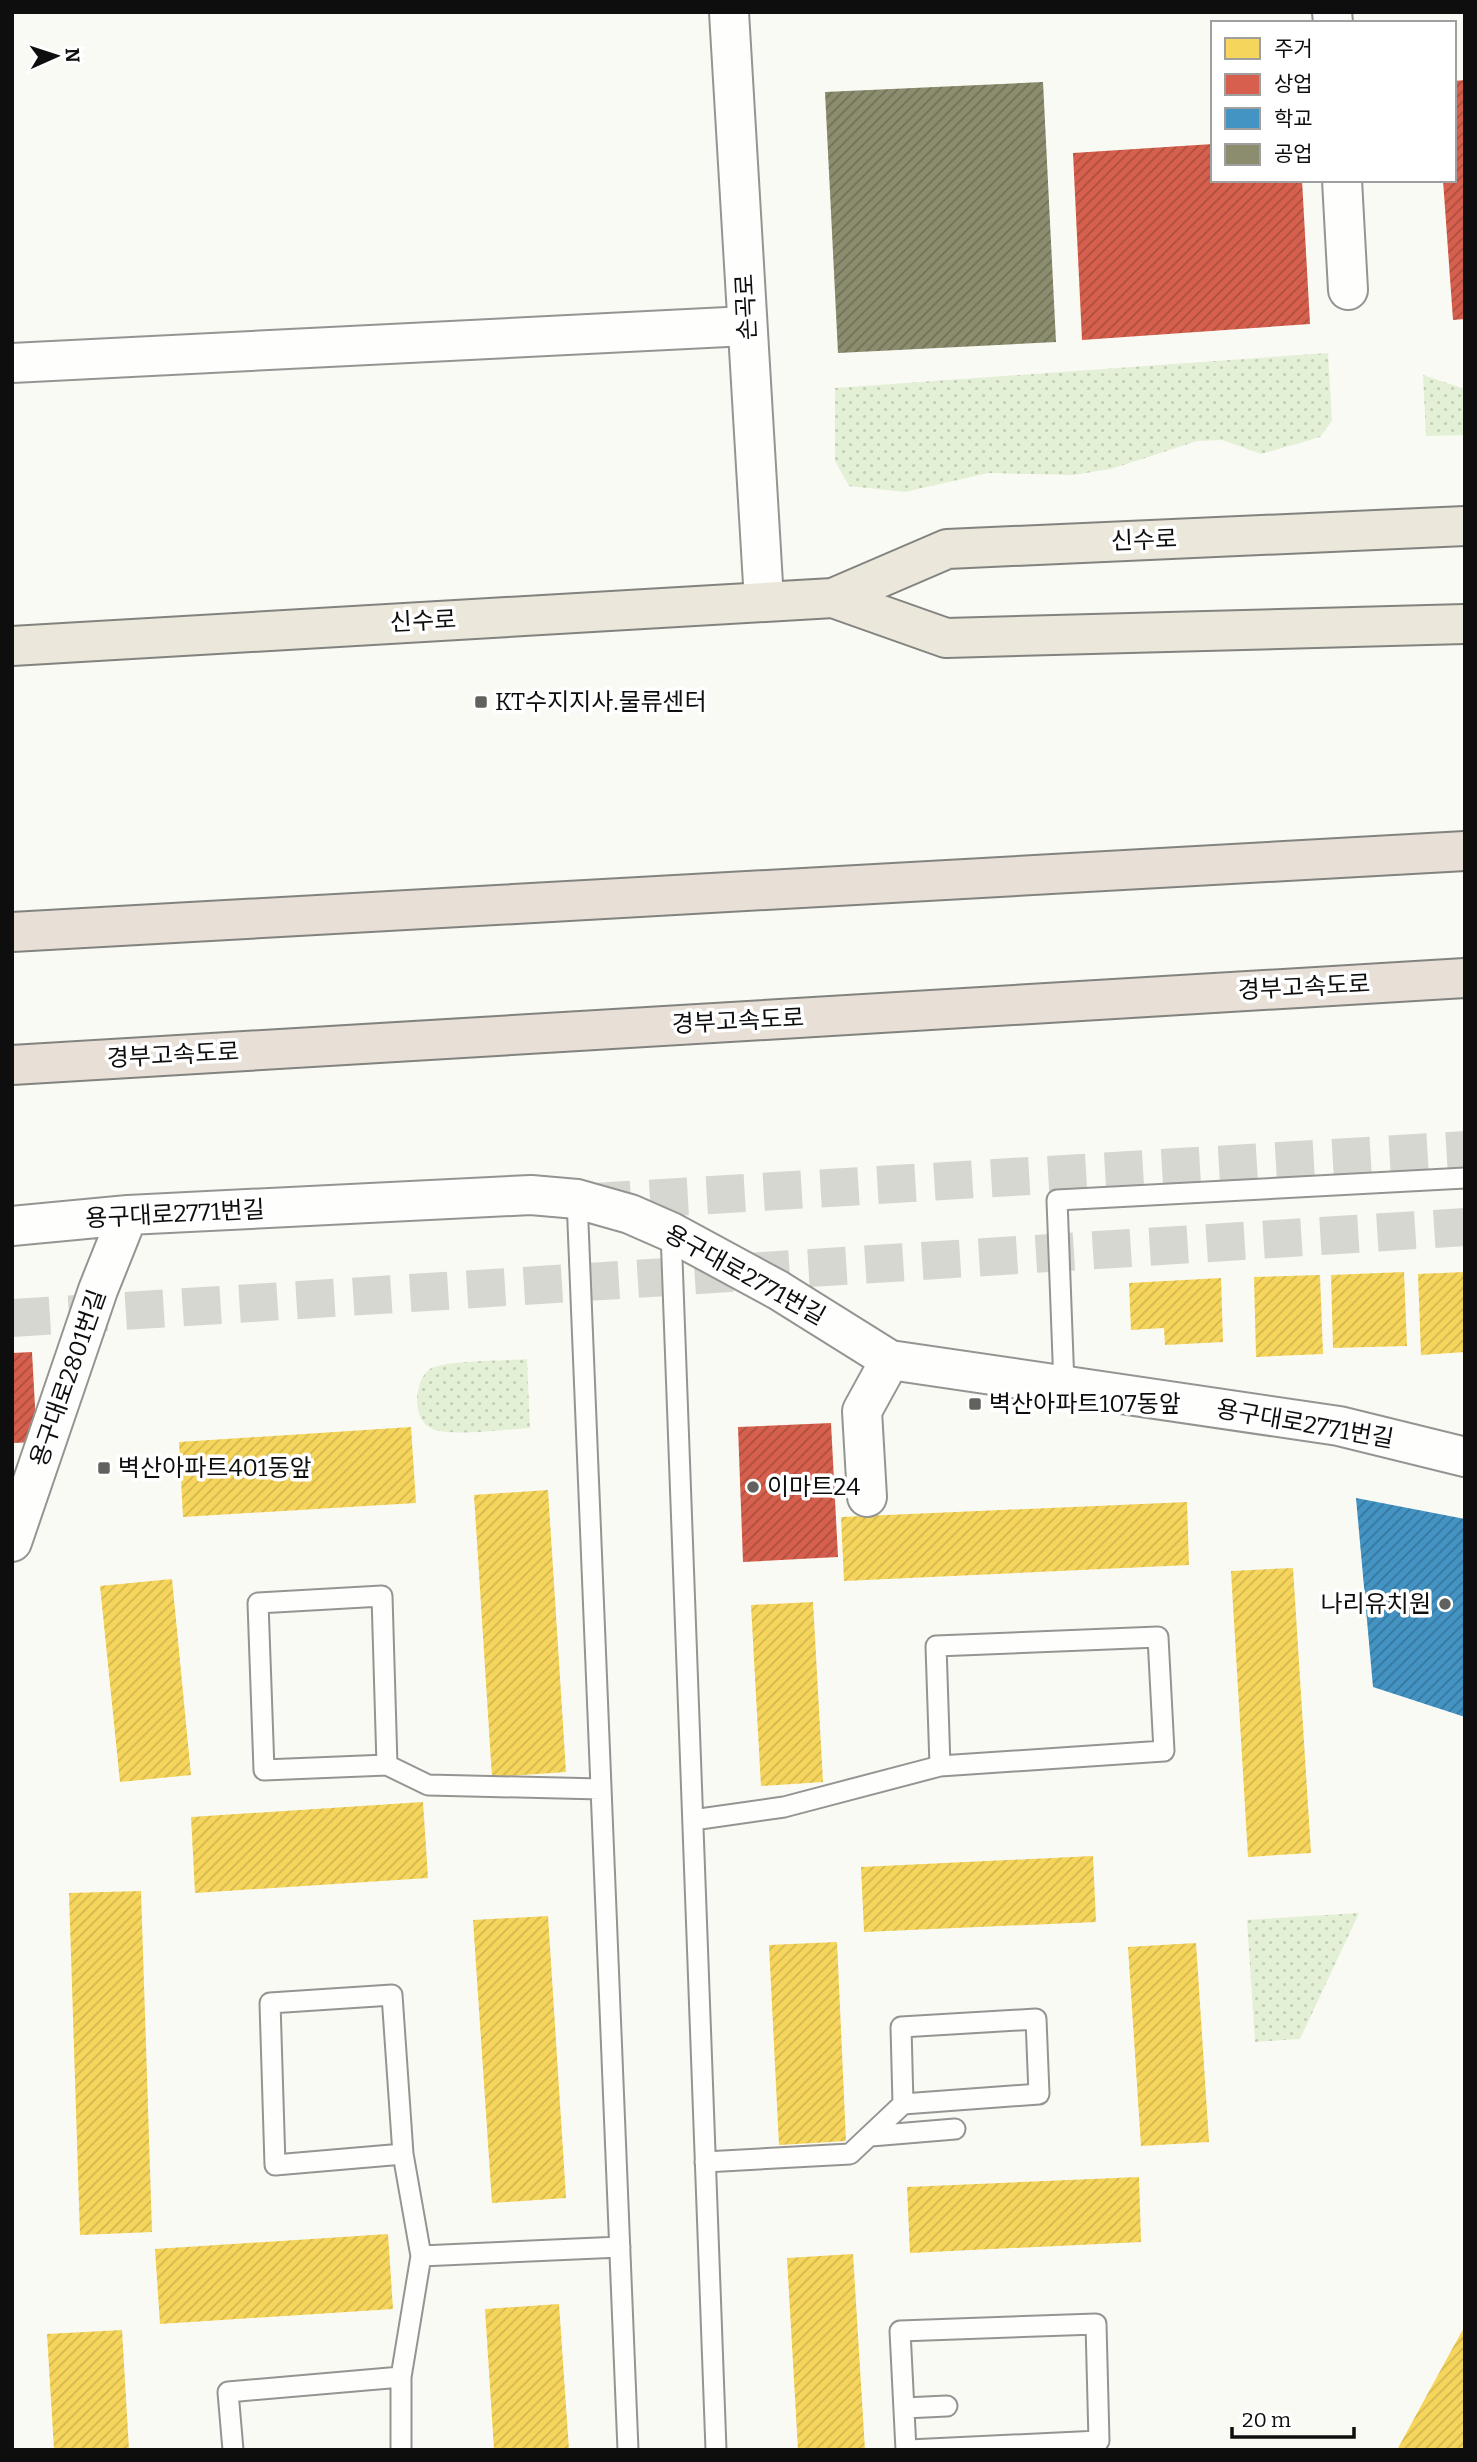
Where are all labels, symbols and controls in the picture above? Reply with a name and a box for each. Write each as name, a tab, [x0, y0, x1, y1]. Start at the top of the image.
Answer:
north arrow	[21, 21, 91, 91]
legend	[1211, 21, 1456, 182]
text: 주거	[1274, 36, 1313, 62]
text: N	[61, 47, 84, 63]
text: 상업	[1274, 71, 1313, 97]
text: 학교	[1274, 106, 1313, 132]
text: 공업	[1274, 141, 1313, 167]
street label: 손곡로	[730, 273, 762, 341]
street label: 신수로	[1110, 525, 1178, 555]
street label: 신수로	[389, 605, 457, 637]
place label: KT수지지사.물류센터	[495, 688, 707, 716]
marker: KT수지지사.물류센터	[473, 694, 489, 710]
street label: 경부고속도로	[1237, 970, 1371, 1004]
street label: 경부고속도로	[671, 1004, 805, 1038]
street label: 경부고속도로	[106, 1038, 240, 1072]
street label: 용구대로2771번길	[85, 1195, 265, 1233]
street label: 용구대로2771번길	[660, 1219, 830, 1331]
street label: 용구대로2801번길	[25, 1286, 111, 1470]
place label: 벽산아파트107동앞	[989, 1390, 1181, 1418]
street label: 용구대로2771번길	[1214, 1395, 1396, 1453]
marker: 벽산아파트107동앞	[967, 1396, 983, 1412]
place label: 벽산아파트401동앞	[118, 1454, 312, 1482]
marker: 벽산아파트401동앞	[96, 1460, 112, 1476]
place label: 이마트24	[767, 1473, 860, 1501]
marker: 이마트24	[745, 1479, 761, 1495]
place label: 나리유치원	[1321, 1590, 1431, 1618]
marker: 나리유치원	[1437, 1596, 1453, 1612]
scale bar	[1232, 2396, 1354, 2440]
text: 20 m	[1242, 2407, 1291, 2433]

